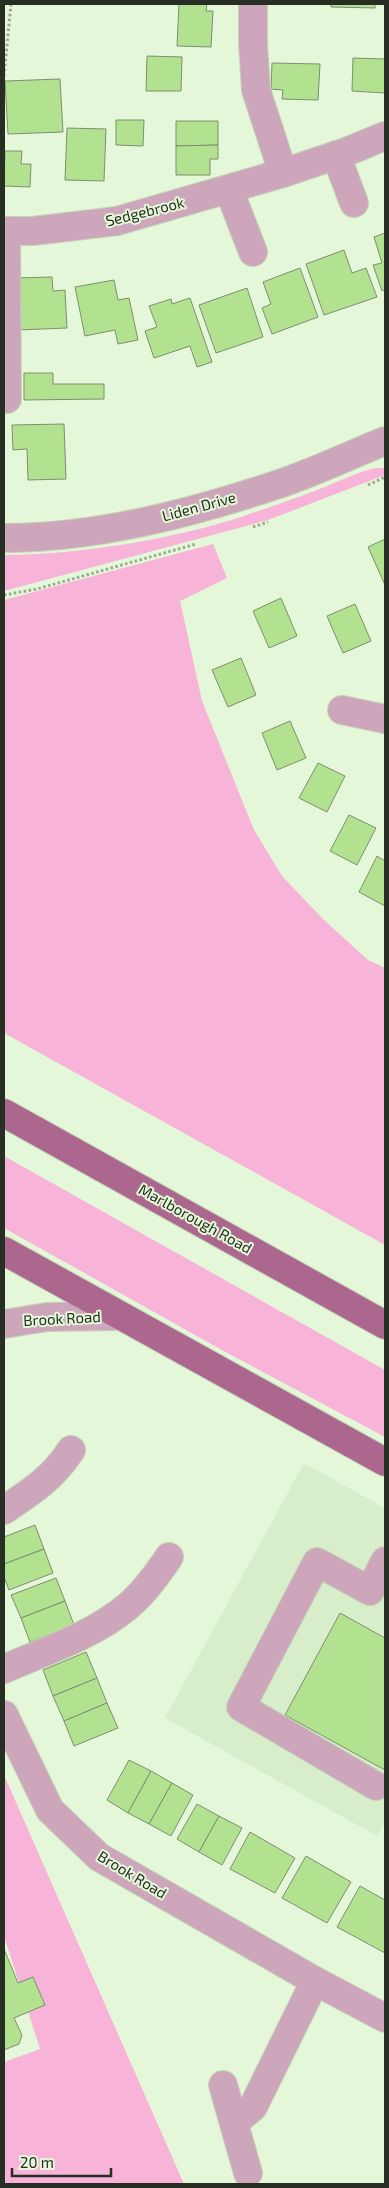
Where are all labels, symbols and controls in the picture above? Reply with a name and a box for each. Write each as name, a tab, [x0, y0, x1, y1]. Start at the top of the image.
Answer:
street label: Sedgebrook	[104, 192, 186, 229]
street label: Liden Drive	[160, 488, 238, 525]
street label: Marlborough Road	[136, 1180, 255, 1257]
street label: Brook Road	[23, 1307, 101, 1329]
street label: Brook Road	[95, 1846, 170, 1902]
scale bar	[12, 2146, 111, 2178]
text: 20 m	[20, 2153, 54, 2171]

